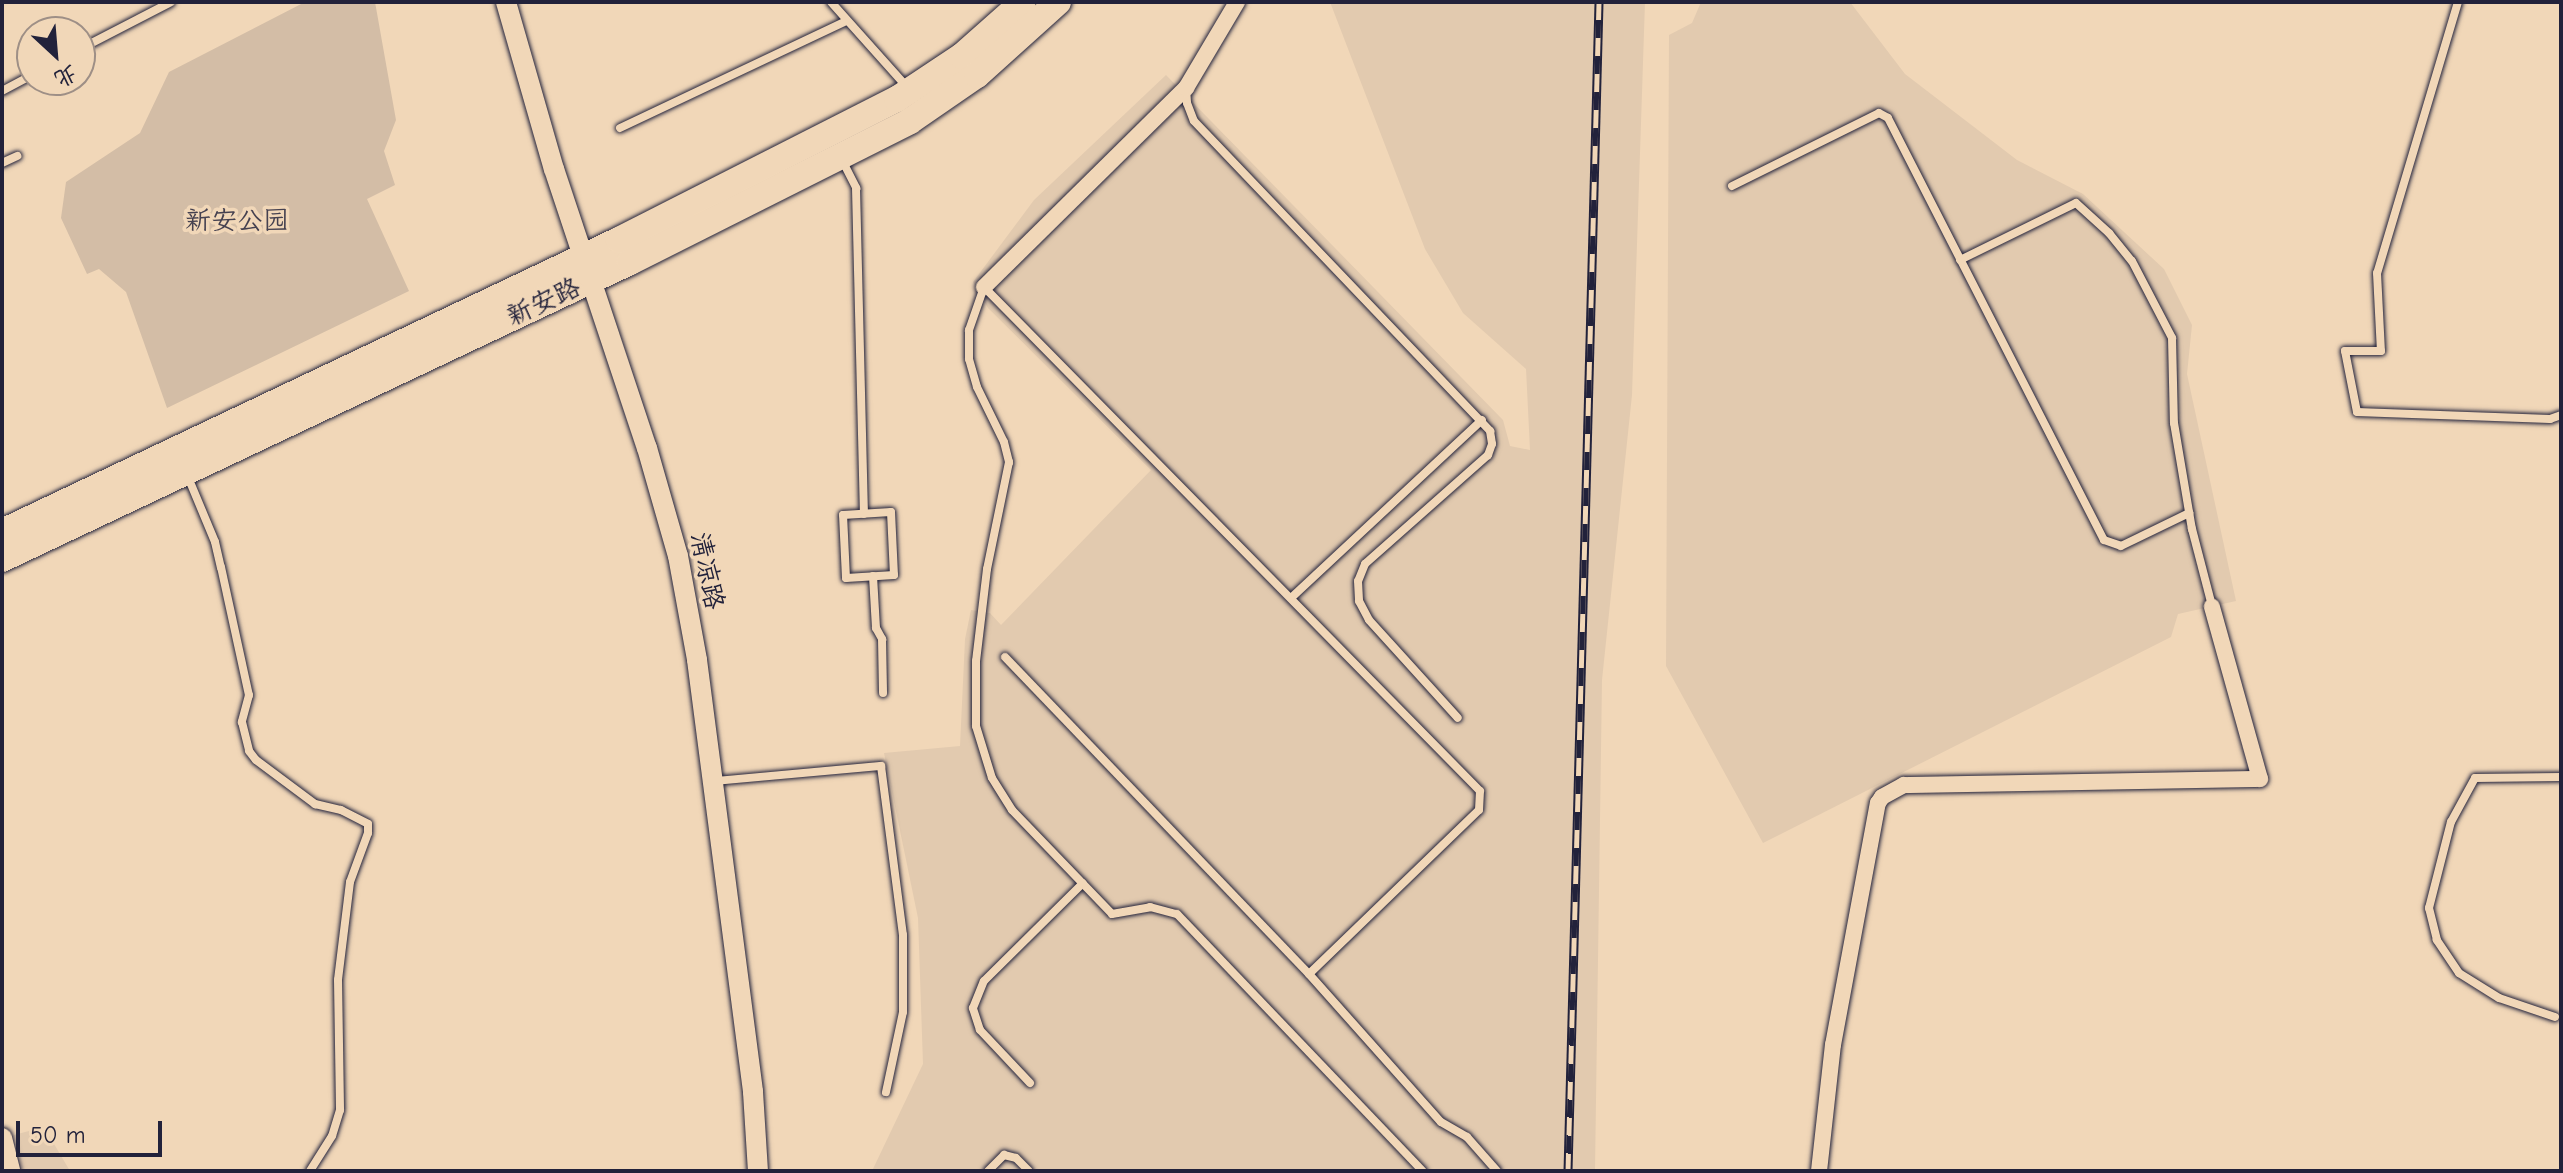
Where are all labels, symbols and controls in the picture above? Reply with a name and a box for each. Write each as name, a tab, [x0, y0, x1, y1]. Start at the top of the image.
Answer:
north arrow	[16, 16, 96, 96]
text: 北	[50, 59, 81, 92]
park label: 新安公园	[185, 206, 289, 238]
street label: 新安路	[502, 272, 586, 334]
street label: 清凉路	[683, 530, 729, 612]
scale bar	[20, 1105, 166, 1155]
text: 50 m	[30, 1121, 86, 1149]

